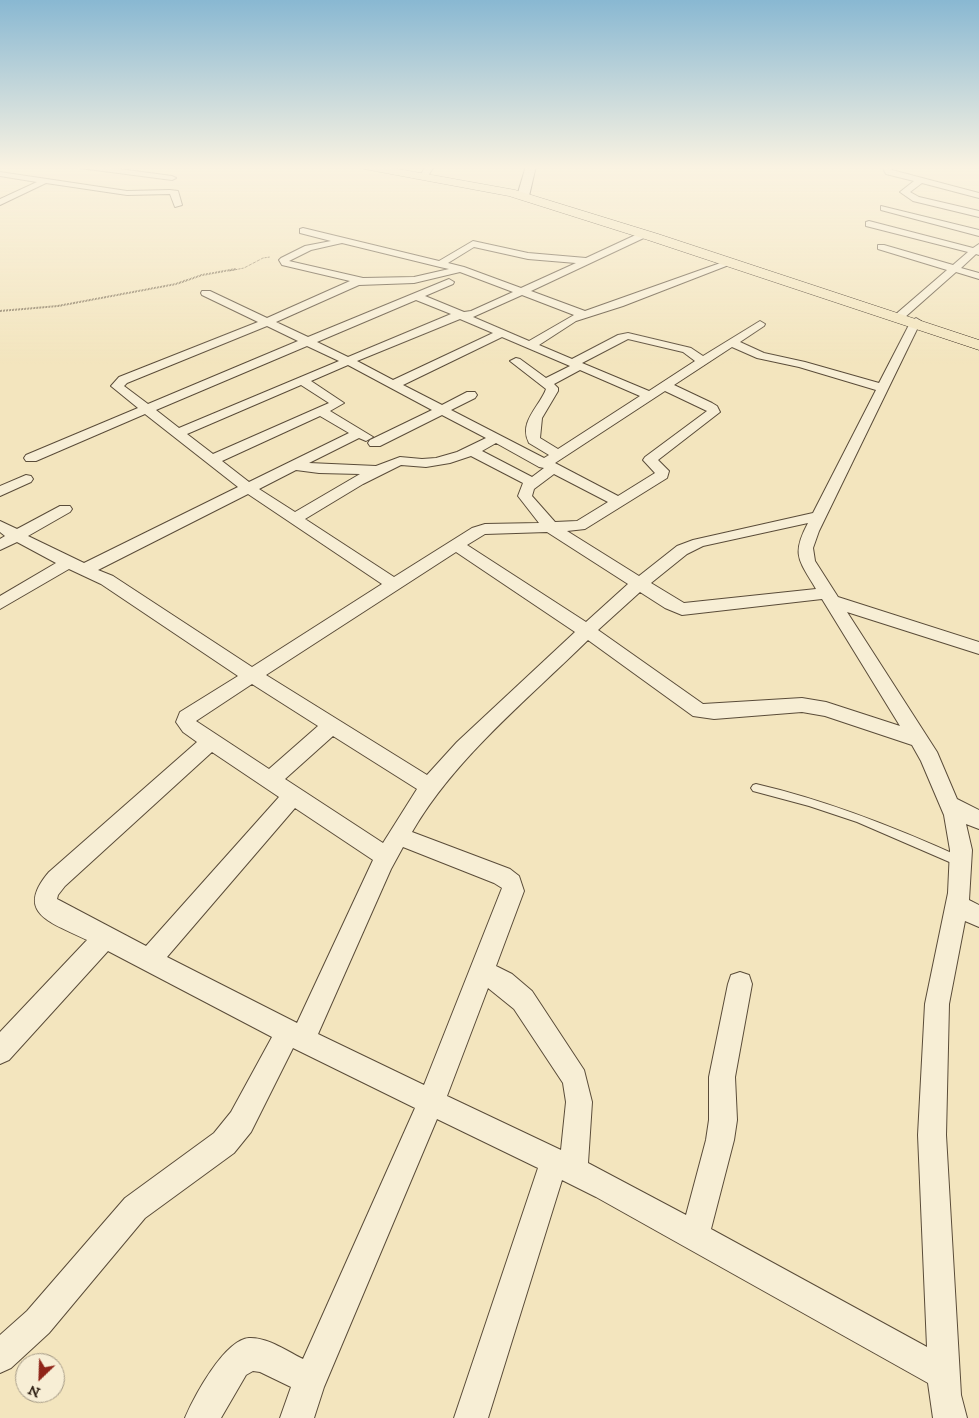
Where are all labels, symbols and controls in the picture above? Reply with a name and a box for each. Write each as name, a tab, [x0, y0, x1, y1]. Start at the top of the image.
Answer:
north arrow	[15, 1353, 65, 1403]
text: N	[25, 1380, 43, 1401]

